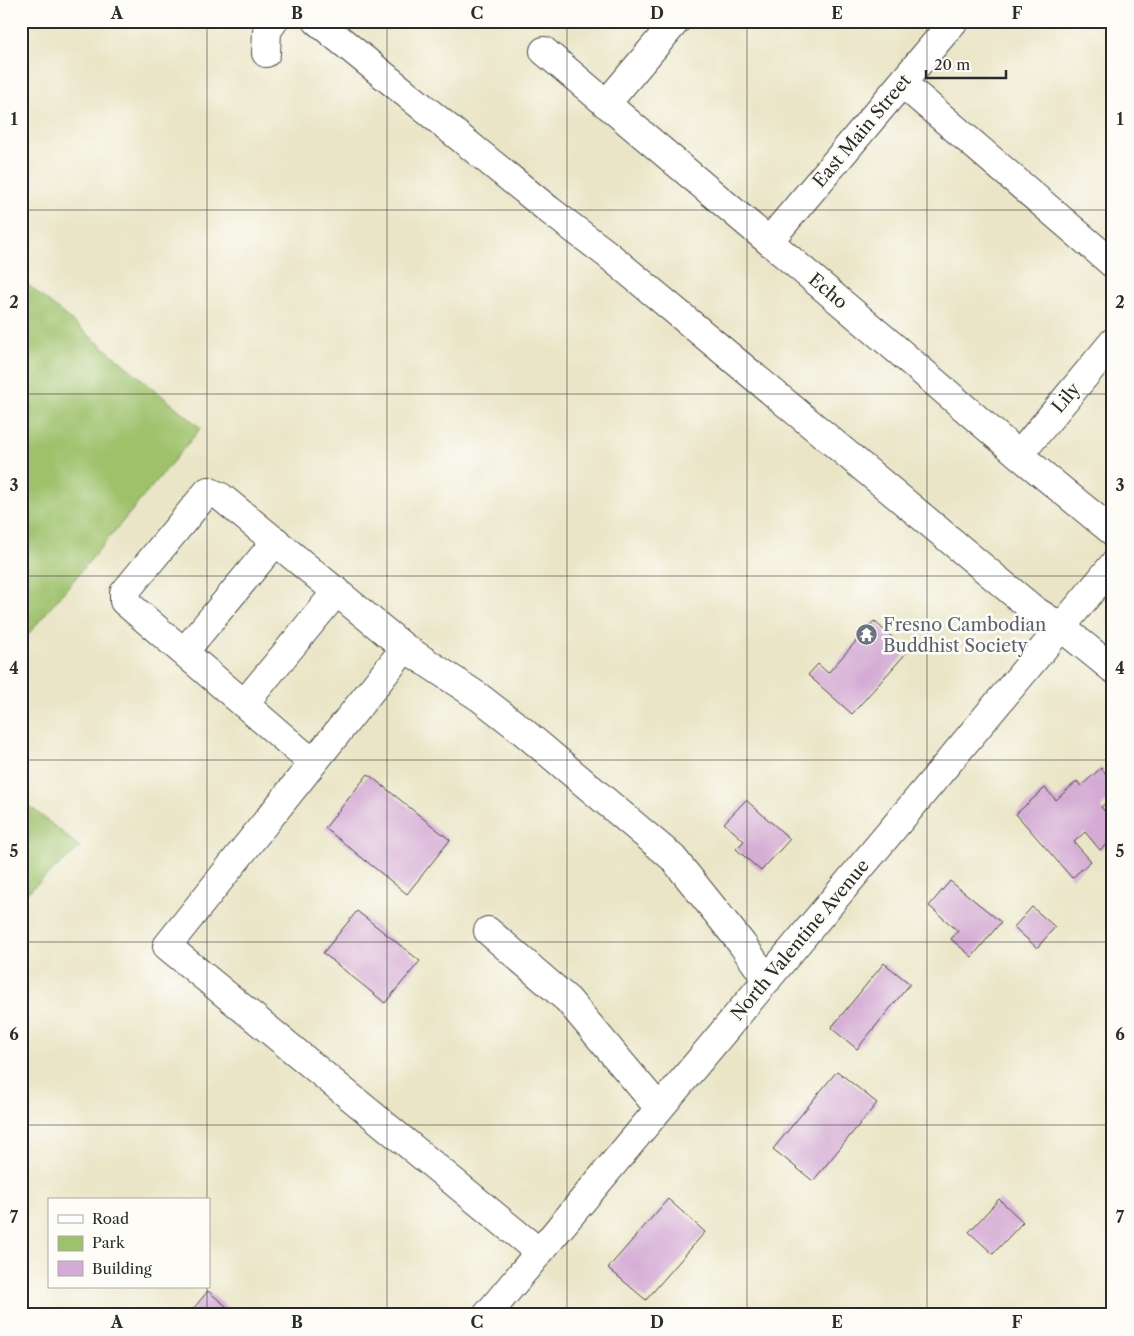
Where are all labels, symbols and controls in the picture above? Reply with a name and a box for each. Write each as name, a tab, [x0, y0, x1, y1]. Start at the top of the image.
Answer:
text: A	[110, 3, 124, 23]
text: B	[291, 3, 303, 23]
text: C	[471, 3, 483, 23]
text: D	[650, 3, 664, 23]
text: E	[831, 3, 843, 23]
text: F	[1012, 3, 1023, 23]
scale bar	[926, 48, 1006, 80]
text: 20 m	[934, 55, 970, 74]
street label: East Main Street	[808, 69, 916, 192]
text: 1	[10, 109, 18, 129]
text: 1	[1116, 109, 1124, 129]
street label: Echo	[804, 268, 852, 314]
text: 2	[9, 292, 19, 312]
text: 2	[1115, 292, 1125, 312]
street label: Lily	[1047, 378, 1085, 418]
text: 3	[9, 475, 19, 495]
text: 3	[1115, 475, 1125, 495]
place label: Fresno Cambodian Buddhist Society	[883, 614, 1046, 657]
temple icon: Fresno Cambodian Buddhist Society	[855, 623, 879, 647]
text: 4	[9, 658, 19, 678]
text: 4	[1115, 658, 1125, 678]
text: 5	[10, 841, 19, 861]
text: 5	[1116, 841, 1125, 861]
street label: North Valentine Avenue	[726, 855, 874, 1025]
text: 6	[9, 1024, 19, 1044]
text: 6	[1115, 1024, 1125, 1044]
legend	[48, 1198, 210, 1288]
text: 7	[10, 1207, 19, 1227]
text: 7	[1116, 1207, 1125, 1227]
text: Road	[92, 1209, 129, 1228]
text: Park	[92, 1233, 126, 1252]
text: Building	[92, 1259, 152, 1278]
text: A	[110, 1312, 124, 1332]
text: B	[291, 1312, 303, 1332]
text: C	[471, 1312, 483, 1332]
text: D	[650, 1312, 664, 1332]
text: E	[831, 1312, 843, 1332]
text: F	[1012, 1312, 1023, 1332]

